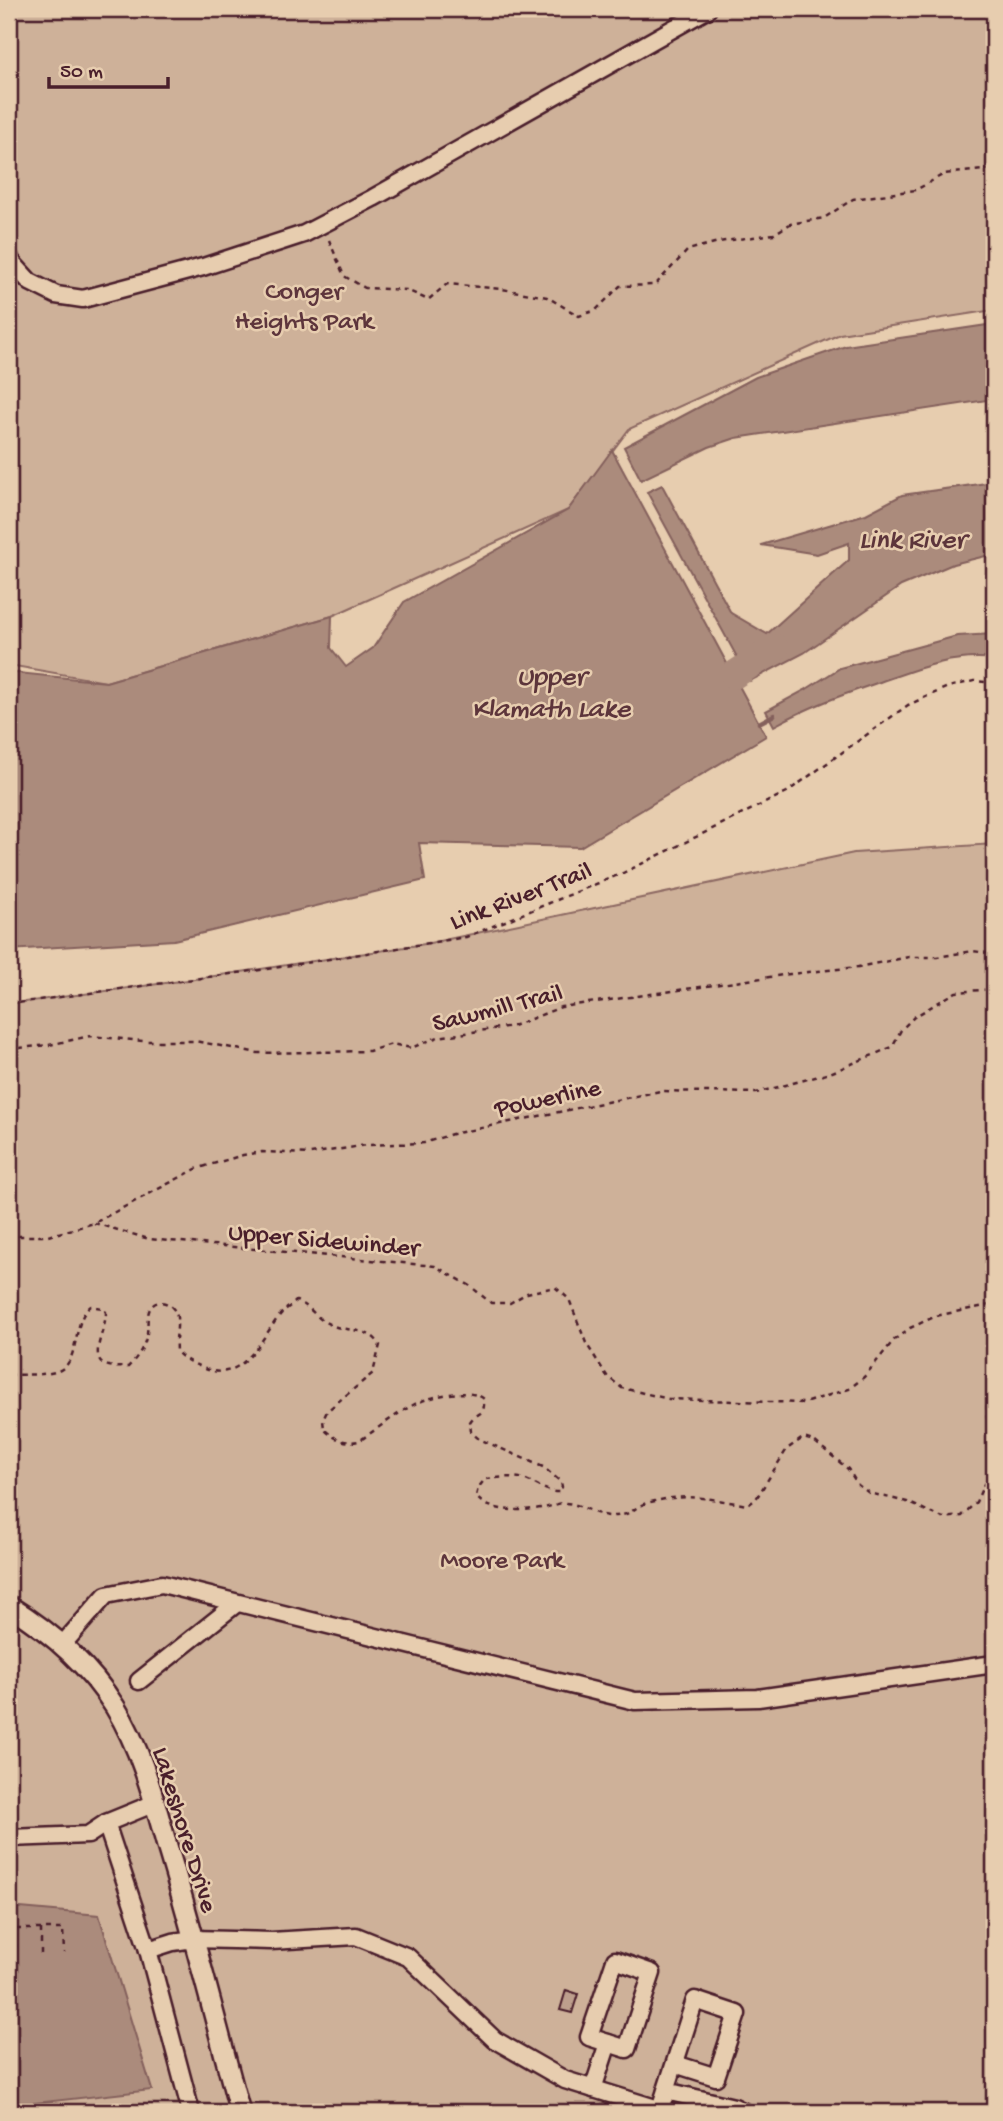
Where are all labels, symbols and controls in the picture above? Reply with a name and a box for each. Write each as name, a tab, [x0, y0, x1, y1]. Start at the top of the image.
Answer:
scale bar	[49, 46, 168, 90]
text: 50 m	[60, 61, 103, 86]
park label: Conger Heights Park	[235, 278, 376, 339]
water label: Link River	[859, 525, 970, 558]
water label: Upper Klamath Lake	[472, 662, 632, 727]
street label: Link River Trail	[446, 857, 597, 940]
street label: Sawmill Trail	[430, 979, 567, 1042]
street label: Powerline	[491, 1074, 604, 1127]
street label: Upper Sidewinder	[227, 1219, 423, 1267]
park label: Moore Park	[440, 1547, 566, 1578]
street label: Lakeshore Drive	[143, 1744, 223, 1917]

